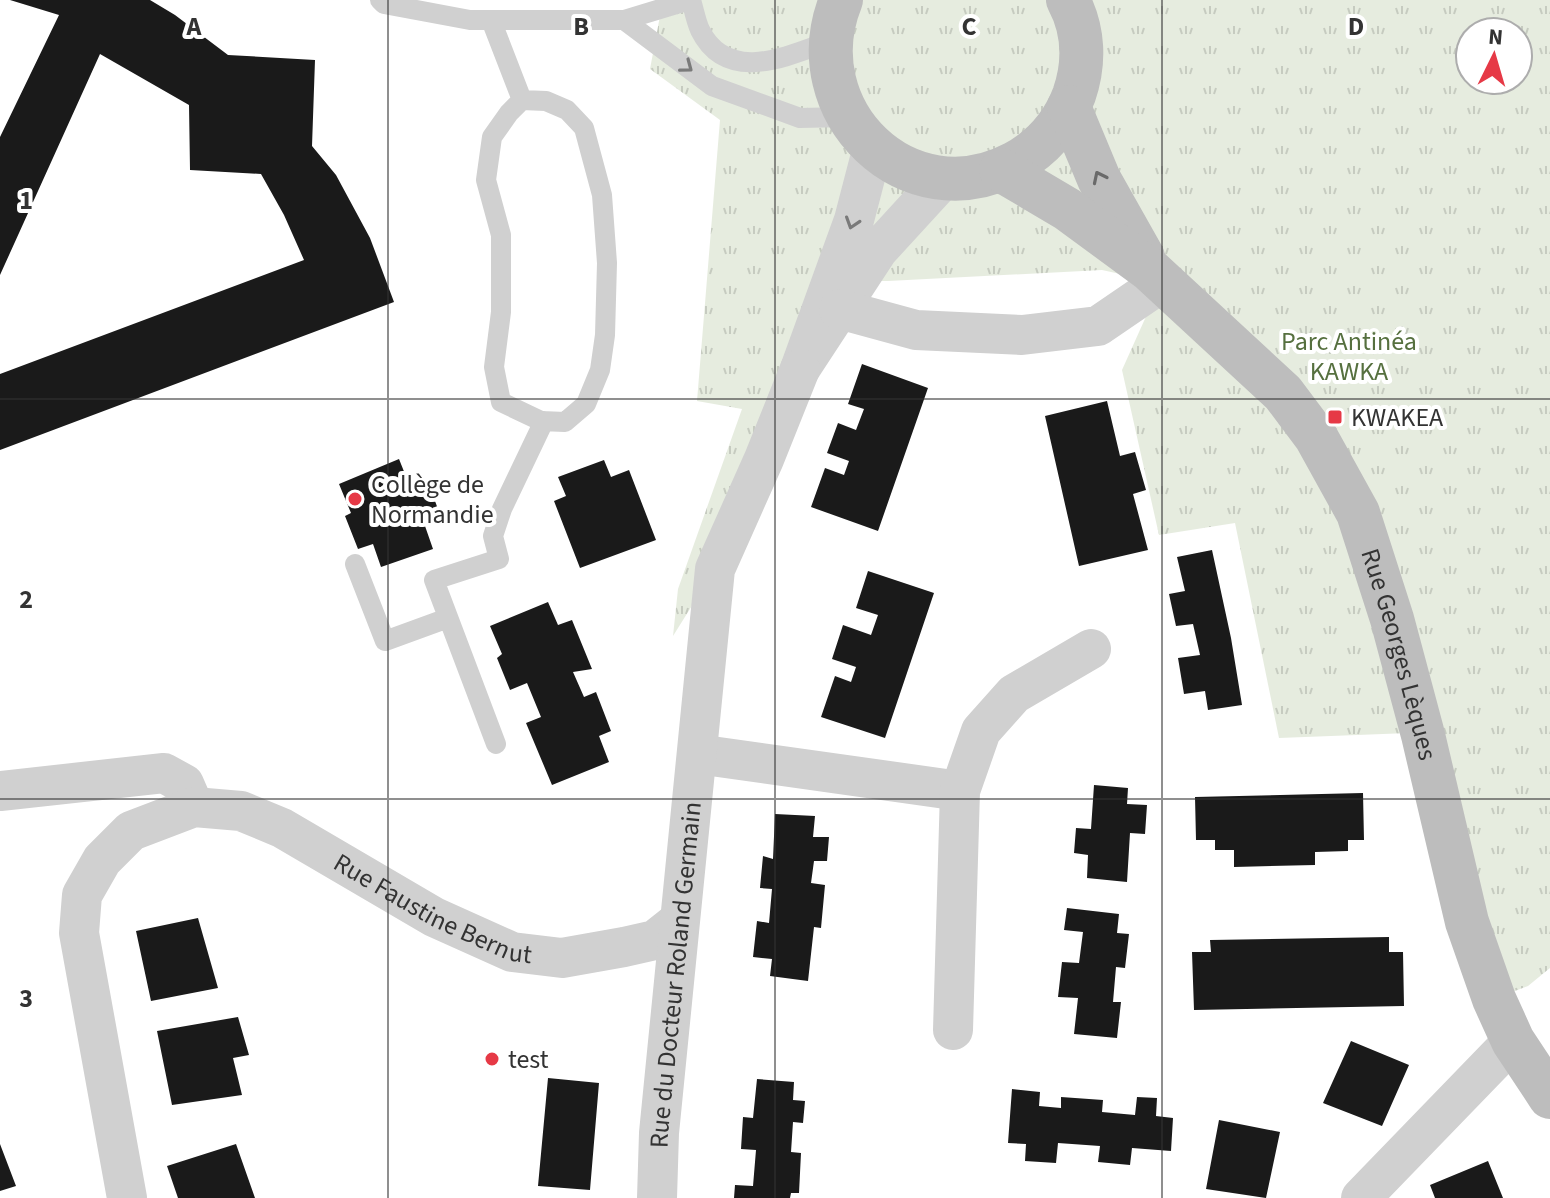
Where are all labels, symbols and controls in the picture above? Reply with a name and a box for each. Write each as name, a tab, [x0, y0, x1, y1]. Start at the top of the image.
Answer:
text: A	[186, 8, 203, 45]
text: B	[573, 8, 589, 45]
text: C	[961, 8, 977, 45]
text: D	[1348, 8, 1364, 45]
north arrow	[1454, 16, 1534, 96]
text: N	[1487, 20, 1504, 54]
one-way arrow	[678, 57, 692, 72]
one-way arrow	[1093, 170, 1109, 185]
text: 1	[19, 182, 33, 219]
one-way arrow	[846, 215, 862, 229]
park label: Parc Antinéa KAWKA	[1281, 323, 1417, 390]
place label: KWAKEA	[1351, 399, 1444, 436]
marker: KWAKEA	[1326, 408, 1344, 426]
place label: Collège de Normandie	[371, 466, 494, 533]
marker: Collège de Normandie	[346, 490, 364, 508]
street label: Rue Georges Lèques	[1352, 544, 1447, 764]
text: 2	[19, 581, 33, 618]
street label: Rue du Docteur Roland Germain	[640, 800, 710, 1149]
street label: Rue Faustine Bernut	[327, 844, 534, 973]
text: 3	[19, 980, 33, 1017]
place label: test	[508, 1041, 549, 1078]
marker: test	[483, 1050, 501, 1068]

